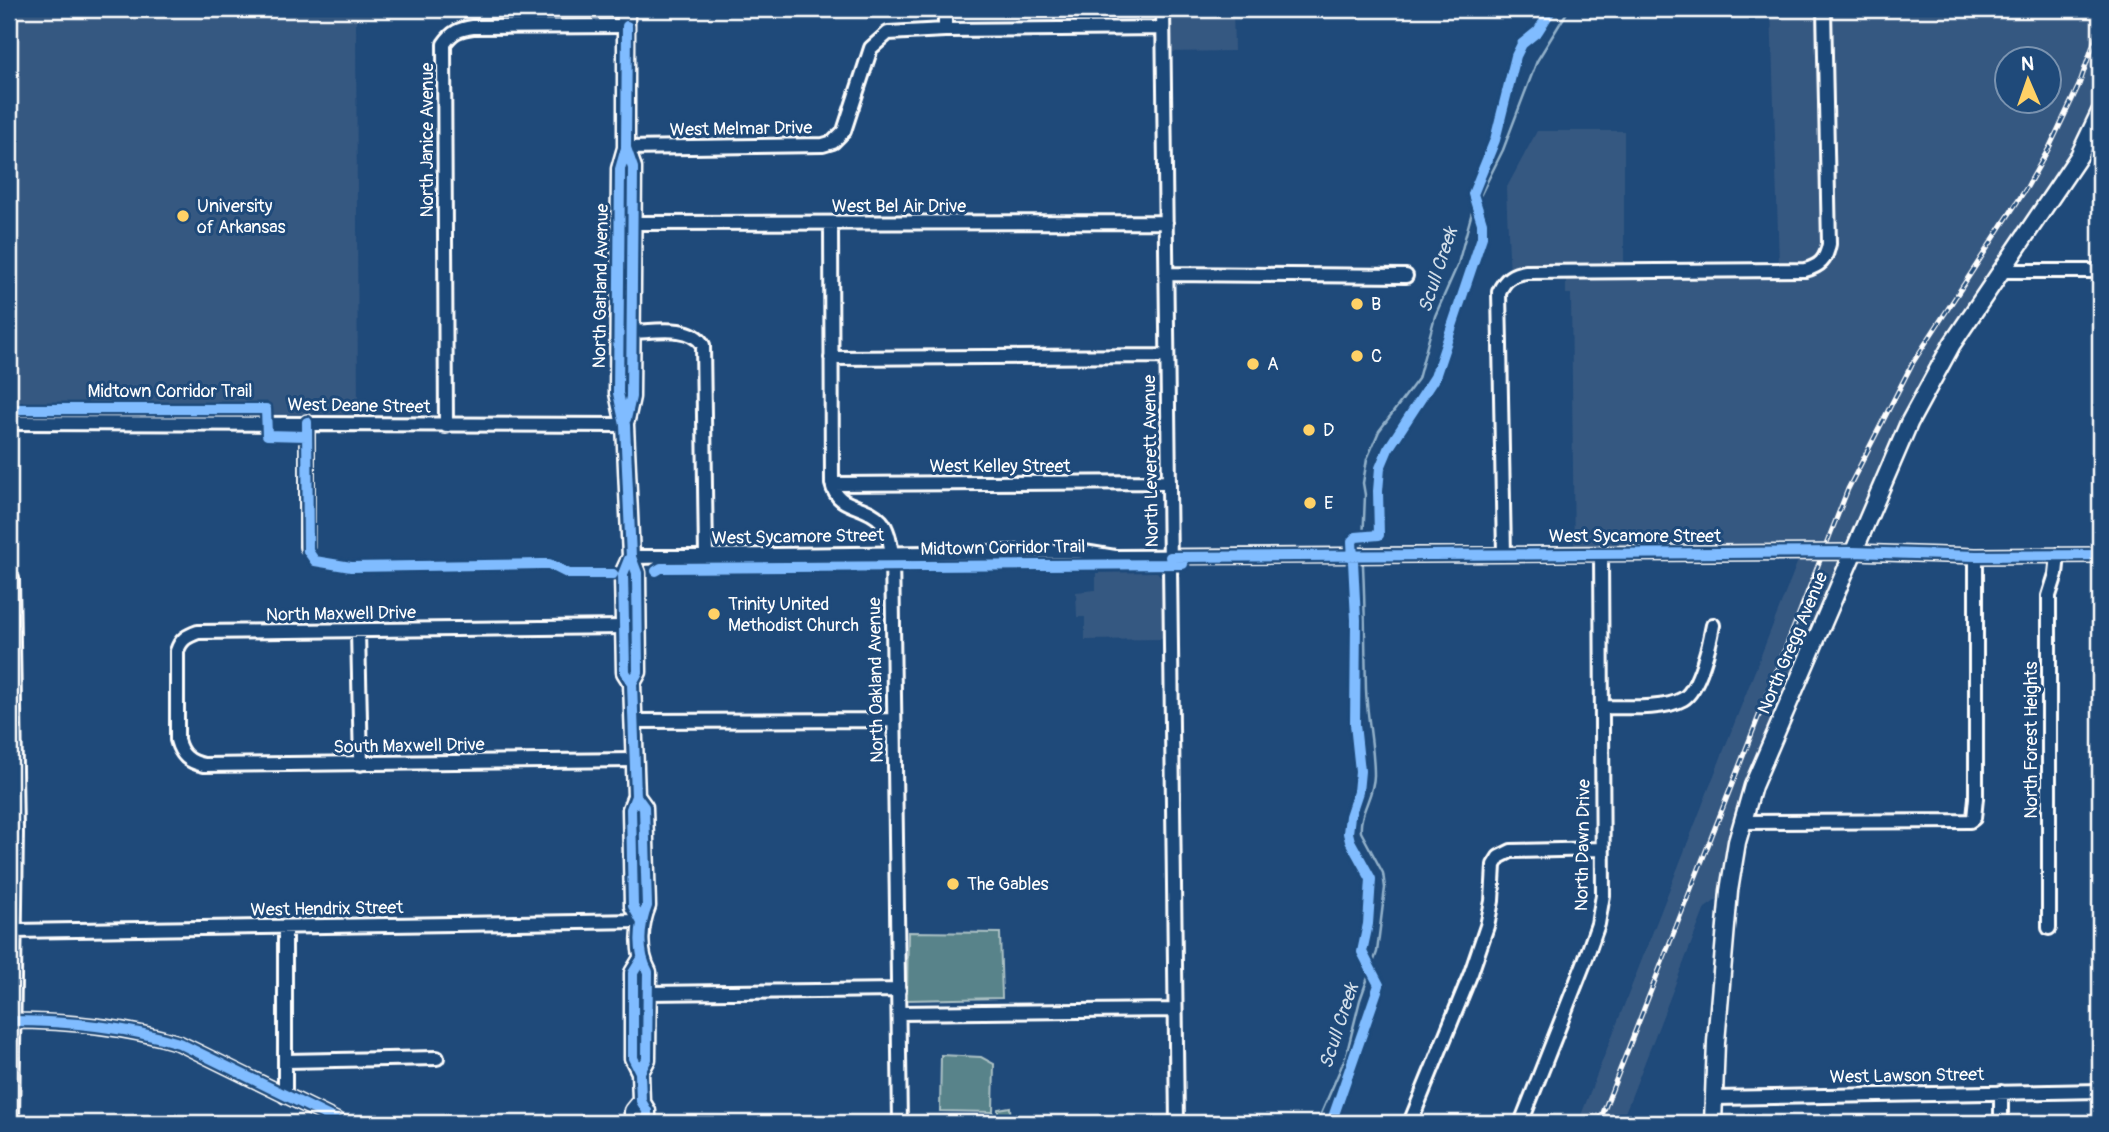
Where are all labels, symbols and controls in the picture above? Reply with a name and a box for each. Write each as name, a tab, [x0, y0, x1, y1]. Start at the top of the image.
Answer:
north arrow	[1994, 46, 2064, 116]
text: N	[2021, 52, 2034, 76]
street label: North Janice Avenue	[416, 62, 439, 217]
street label: West Melmar Drive	[669, 116, 813, 142]
place label: University of Arkansas	[197, 195, 286, 239]
street label: West Bel Air Drive	[832, 195, 966, 218]
street label: North Garland Avenue	[588, 203, 614, 369]
marker: University of Arkansas	[175, 208, 191, 224]
water label: Scull Creek	[1413, 222, 1464, 316]
place label: B	[1371, 293, 1381, 316]
marker: B	[1349, 296, 1365, 312]
place label: C	[1371, 345, 1382, 368]
marker: C	[1349, 348, 1365, 364]
place label: A	[1267, 353, 1279, 376]
marker: A	[1245, 356, 1261, 372]
street label: North Leverett Avenue	[1138, 374, 1164, 547]
street label: Midtown Corridor Trail	[88, 380, 253, 403]
street label: West Deane Street	[287, 393, 432, 419]
place label: D	[1323, 419, 1334, 442]
marker: D	[1301, 422, 1317, 438]
street label: West Kelley Street	[929, 455, 1071, 478]
place label: E	[1324, 492, 1333, 515]
marker: E	[1302, 495, 1318, 511]
street label: West Sycamore Street	[712, 524, 885, 550]
street label: West Sycamore Street	[1549, 525, 1722, 548]
street label: Midtown Corridor Trail	[920, 535, 1086, 561]
street label: North Gregg Avenue	[1753, 568, 1833, 717]
place label: Trinity United Methodist Church	[728, 593, 859, 637]
street label: North Oakland Avenue	[863, 597, 889, 763]
street label: North Maxwell Drive	[266, 601, 416, 627]
marker: Trinity United Methodist Church	[706, 606, 722, 622]
street label: North Forest Heights	[2020, 661, 2043, 819]
street label: South Maxwell Drive	[333, 733, 485, 759]
street label: North Dawn Drive	[1570, 779, 1596, 911]
place label: The Gables	[967, 873, 1049, 896]
marker: The Gables	[945, 876, 961, 892]
street label: West Hendrix Street	[250, 896, 404, 922]
water label: Scull Creek	[1314, 978, 1365, 1072]
street label: West Lawson Street	[1830, 1063, 1985, 1089]

